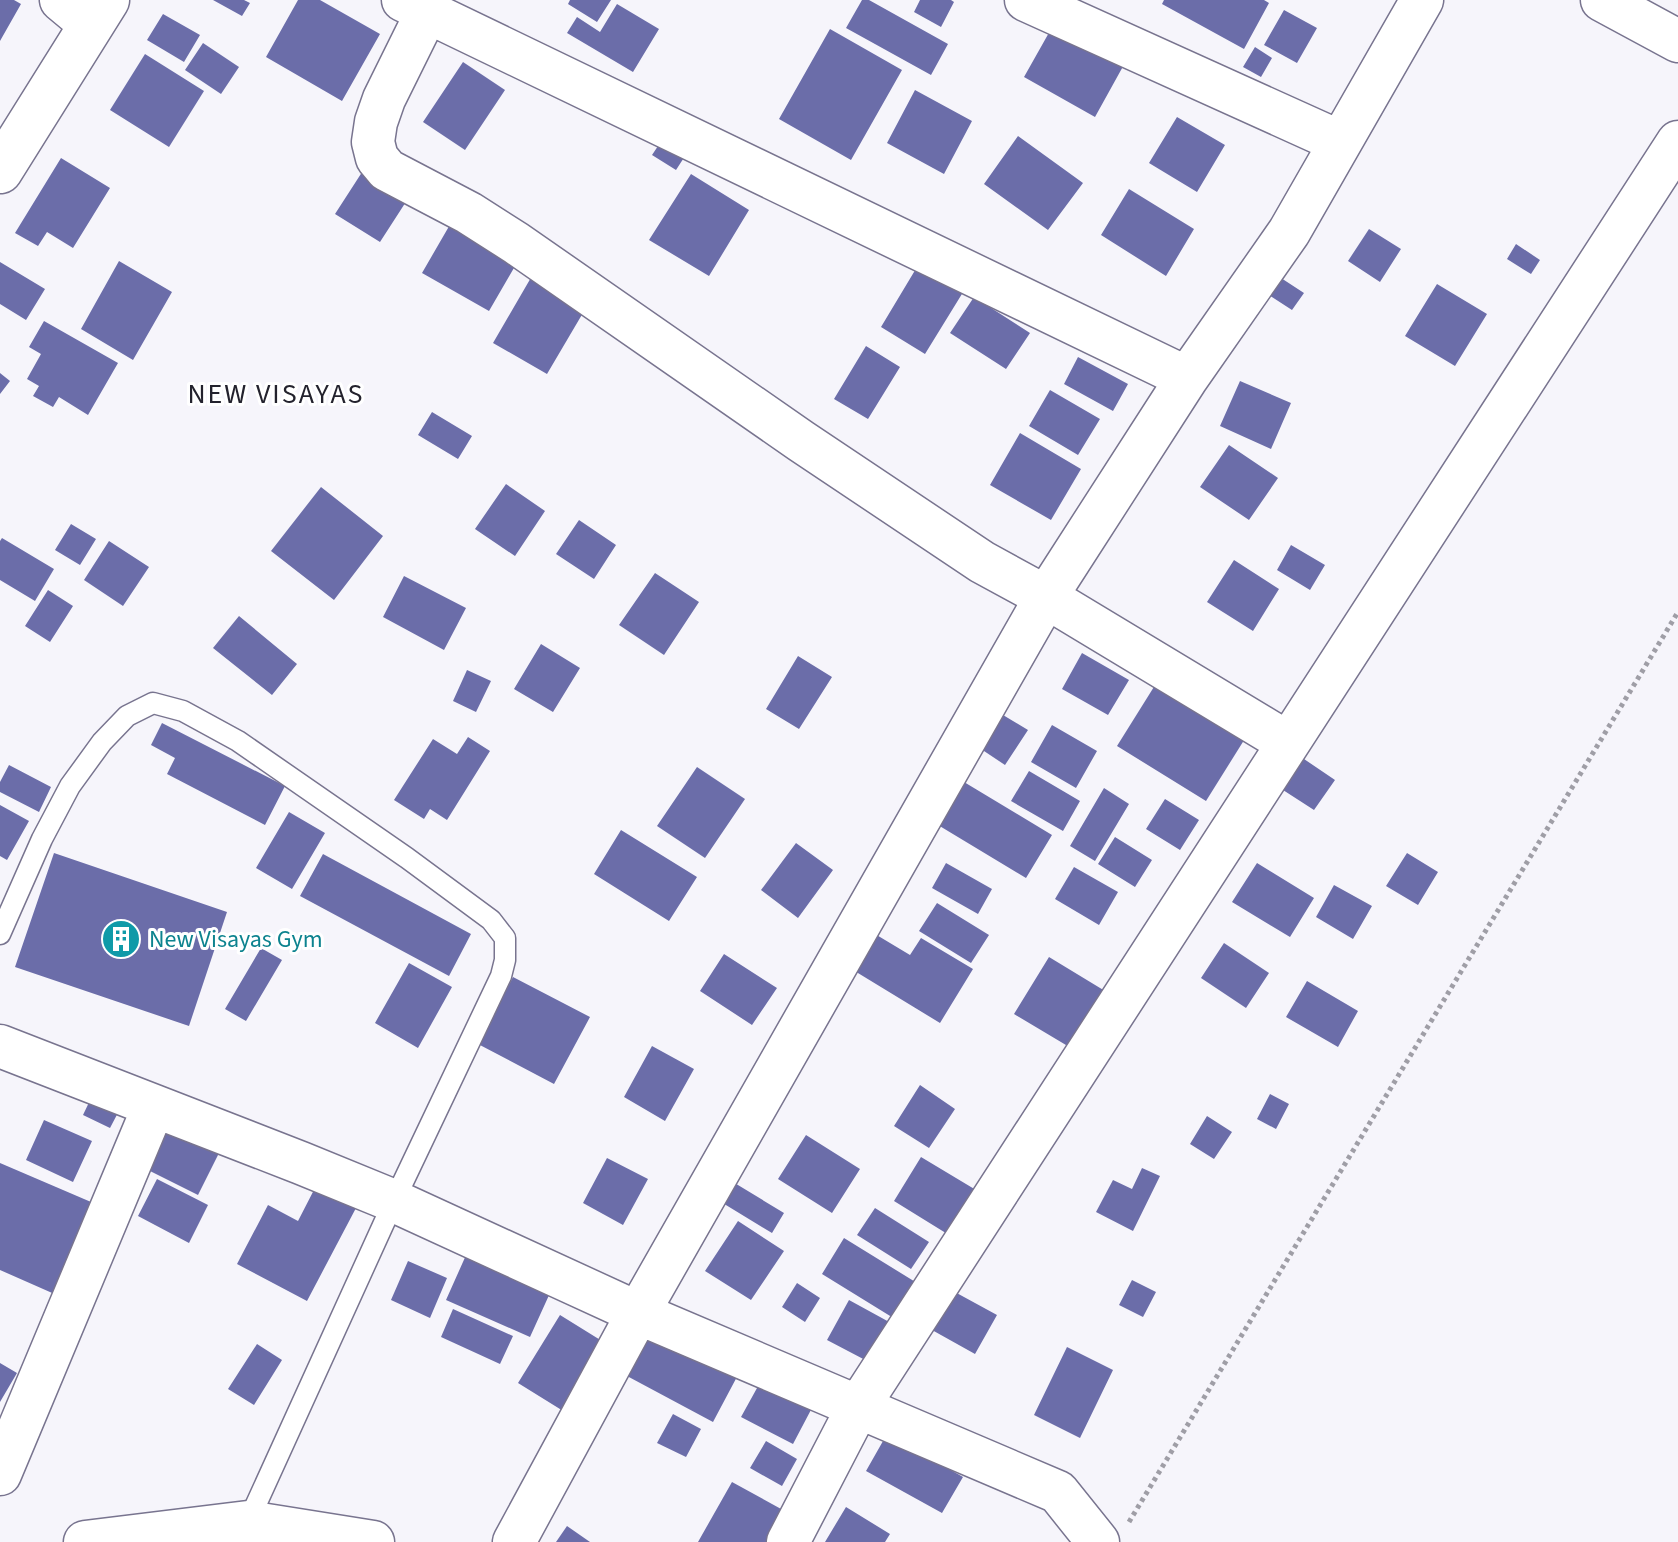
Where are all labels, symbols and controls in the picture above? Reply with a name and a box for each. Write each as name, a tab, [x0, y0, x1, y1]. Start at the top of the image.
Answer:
district label: NEW VISAYAS	[187, 374, 365, 414]
building icon: New Visayas Gym	[100, 918, 142, 960]
place label: New Visayas Gym	[149, 922, 323, 957]

